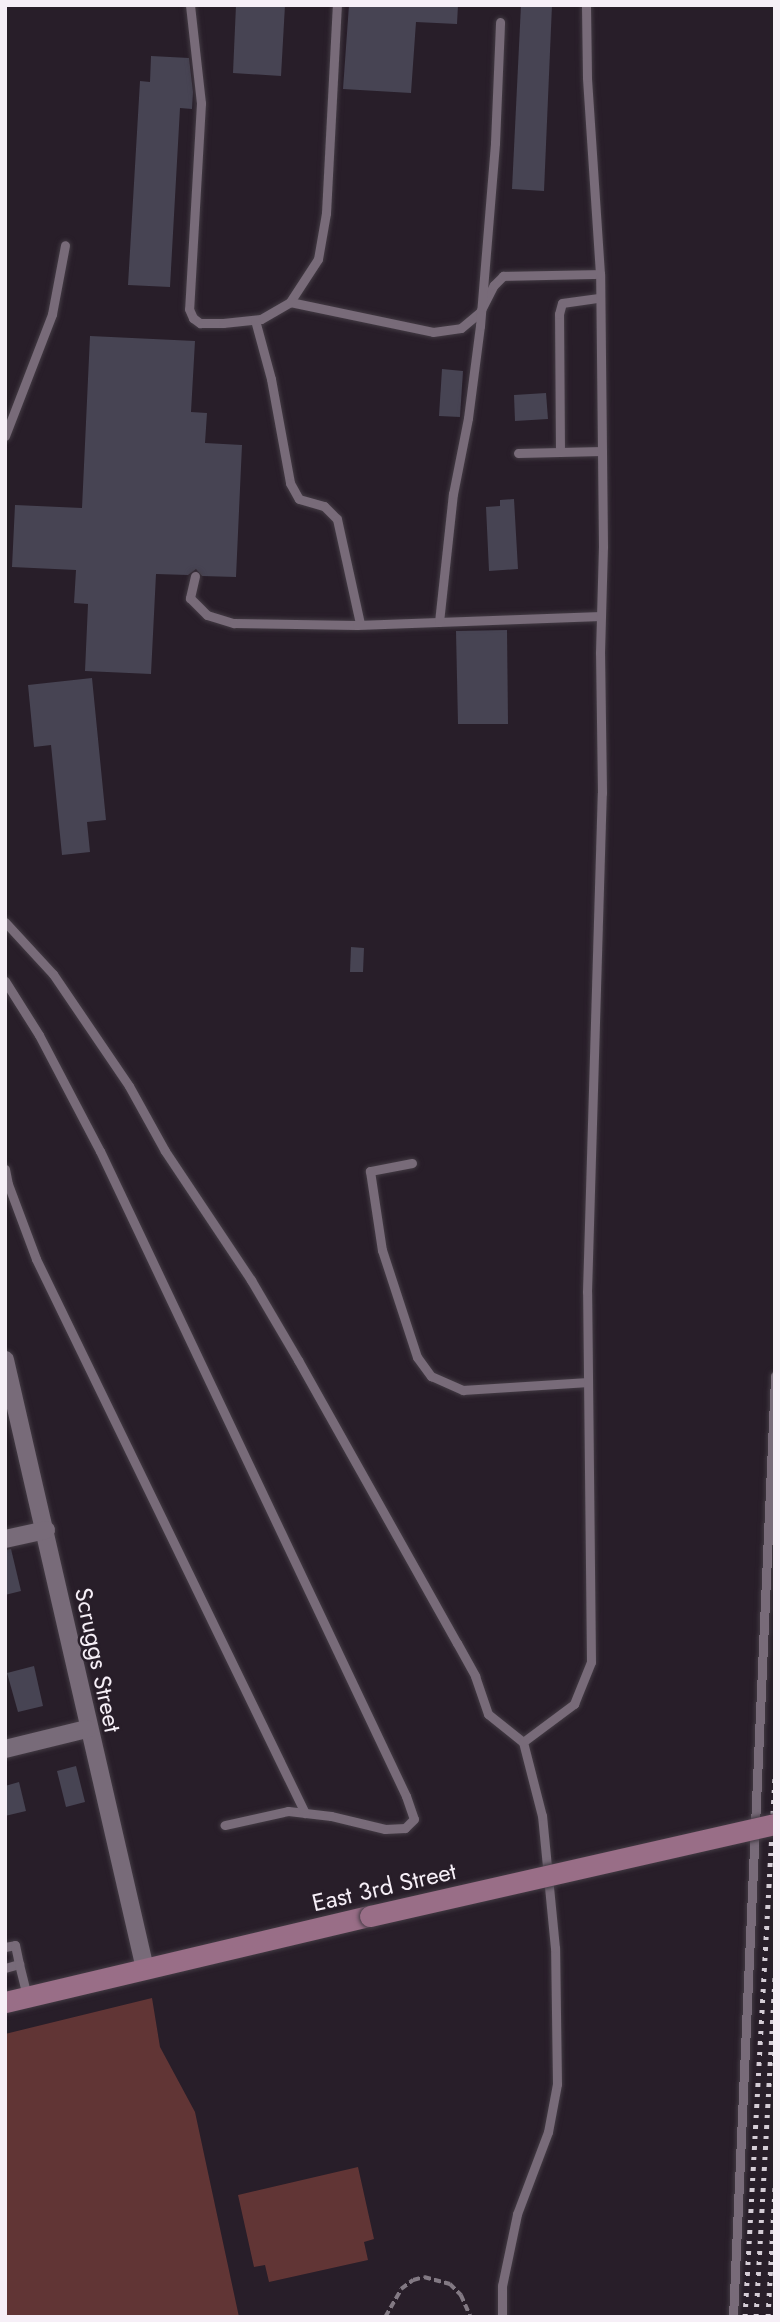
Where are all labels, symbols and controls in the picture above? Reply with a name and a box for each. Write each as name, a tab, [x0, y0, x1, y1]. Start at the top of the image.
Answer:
street label: Scruggs Street	[69, 1585, 127, 1735]
street label: East 3rd Street	[309, 1856, 459, 1918]

